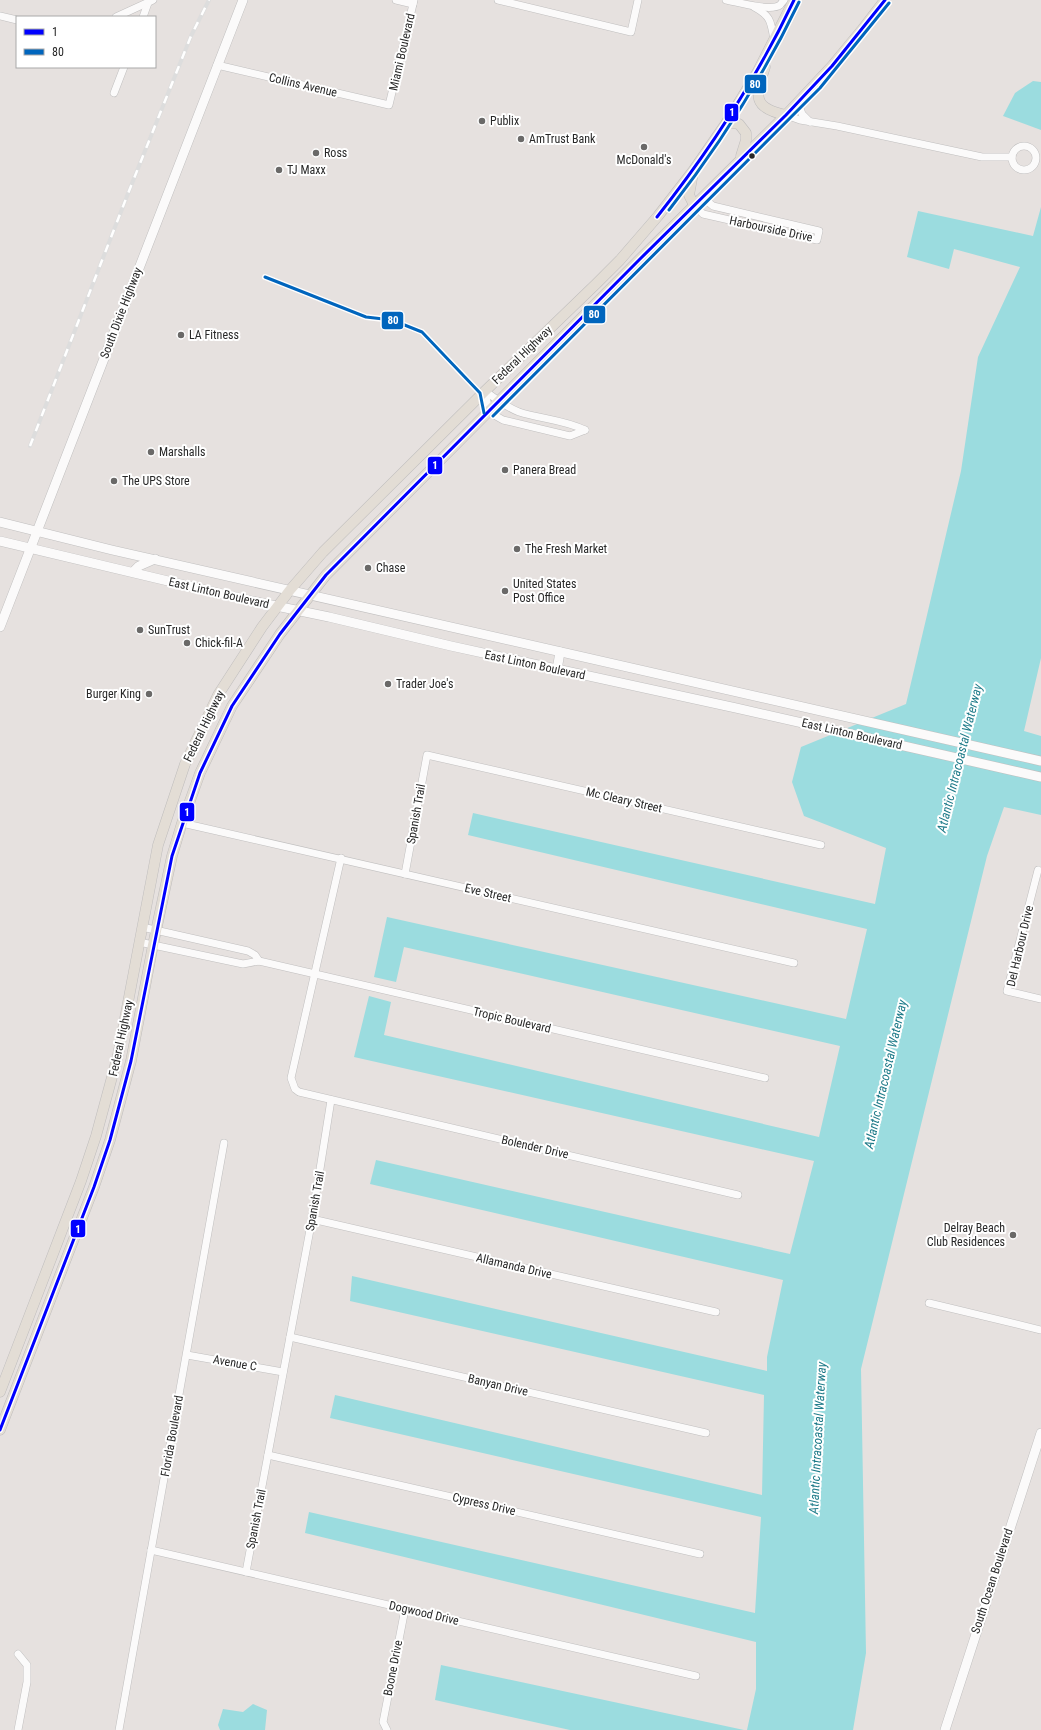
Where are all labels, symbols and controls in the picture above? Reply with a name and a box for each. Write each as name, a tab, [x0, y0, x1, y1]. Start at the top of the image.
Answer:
street label: Miami Boulevard	[386, 12, 418, 92]
legend	[16, 16, 156, 68]
text: 1	[52, 25, 58, 39]
text: 80	[52, 45, 64, 59]
street label: Collins Avenue	[267, 70, 339, 100]
line badge: 80	[744, 74, 767, 94]
text: 80	[749, 78, 761, 91]
line badge: 1	[724, 103, 739, 122]
text: 1	[729, 106, 735, 119]
place label: Publix	[490, 114, 519, 128]
marker: Publix	[477, 116, 487, 126]
place label: AmTrust Bank	[529, 132, 596, 146]
marker: AmTrust Bank	[516, 134, 526, 144]
marker: McDonald's	[639, 142, 649, 152]
place label: Ross	[324, 146, 347, 160]
marker: Ross	[311, 148, 321, 158]
unlabelled marker	[747, 151, 757, 161]
place label: McDonald's	[617, 153, 671, 167]
place label: TJ Maxx	[287, 163, 326, 177]
marker: TJ Maxx	[274, 165, 284, 175]
street label: Harbourside Drive	[728, 213, 814, 245]
street label: South Dixie Highway	[97, 265, 145, 361]
line badge: 80	[583, 305, 606, 324]
text: 80	[588, 308, 600, 321]
line badge: 80	[381, 311, 404, 330]
text: 80	[387, 314, 399, 327]
street label: Federal Highway	[489, 323, 555, 387]
place label: LA Fitness	[189, 328, 239, 342]
marker: LA Fitness	[176, 330, 186, 340]
place label: Marshalls	[159, 445, 205, 459]
marker: Marshalls	[146, 447, 156, 457]
line badge: 1	[427, 456, 443, 475]
text: 1	[432, 459, 438, 472]
place label: Panera Bread	[513, 463, 576, 477]
marker: Panera Bread	[500, 465, 510, 475]
place label: The UPS Store	[122, 474, 190, 488]
marker: The UPS Store	[109, 476, 119, 486]
place label: The Fresh Market	[525, 542, 608, 556]
marker: The Fresh Market	[512, 544, 522, 554]
place label: Chase	[376, 561, 406, 575]
marker: Chase	[363, 563, 373, 573]
street label: East Linton Boulevard	[167, 575, 271, 611]
place label: United States Post Office	[513, 577, 576, 605]
marker: United States Post Office	[500, 586, 510, 596]
place label: SunTrust	[148, 623, 191, 637]
marker: SunTrust	[135, 625, 145, 635]
place label: Chick-fil-A	[195, 636, 243, 650]
marker: Chick-fil-A	[182, 638, 192, 648]
street label: East Linton Boulevard	[483, 647, 587, 683]
place label: Trader Joe's	[396, 677, 453, 691]
marker: Trader Joe's	[383, 679, 393, 689]
water label: Atlantic Intracoastal Waterway	[934, 682, 985, 835]
place label: Burger King	[86, 687, 141, 701]
street label: Federal Highway	[181, 688, 227, 764]
marker: Burger King	[144, 689, 154, 699]
street label: East Linton Boulevard	[800, 716, 904, 752]
street label: Spanish Trail	[404, 783, 428, 845]
street label: Mc Cleary Street	[584, 784, 664, 816]
line badge: 1	[179, 802, 195, 822]
text: 1	[184, 806, 190, 819]
street label: Eve Street	[463, 881, 513, 905]
street label: Del Harbour Drive	[1004, 904, 1036, 988]
street label: Federal Highway	[106, 998, 136, 1078]
water label: Atlantic Intracoastal Waterway	[861, 998, 910, 1151]
street label: Tropic Boulevard	[472, 1004, 552, 1036]
street label: Bolender Drive	[500, 1132, 570, 1162]
street label: Spanish Trail	[303, 1170, 327, 1232]
line badge: 1	[70, 1219, 86, 1238]
place label: Delray Beach Club Residences	[927, 1221, 1005, 1249]
text: 1	[75, 1223, 81, 1236]
marker: Delray Beach Club Residences	[1008, 1230, 1018, 1240]
street label: Allamanda Drive	[475, 1250, 554, 1282]
street label: Avenue C	[212, 1352, 258, 1374]
water label: Atlantic Intracoastal Waterway	[806, 1361, 829, 1515]
street label: Banyan Drive	[467, 1371, 530, 1399]
street label: Florida Boulevard	[158, 1394, 186, 1478]
street label: Spanish Trail	[243, 1488, 269, 1550]
street label: Cypress Drive	[451, 1490, 517, 1518]
street label: South Ocean Boulevard	[968, 1527, 1016, 1635]
street label: Dogwood Drive	[388, 1598, 461, 1628]
street label: Boone Drive	[381, 1638, 405, 1697]

